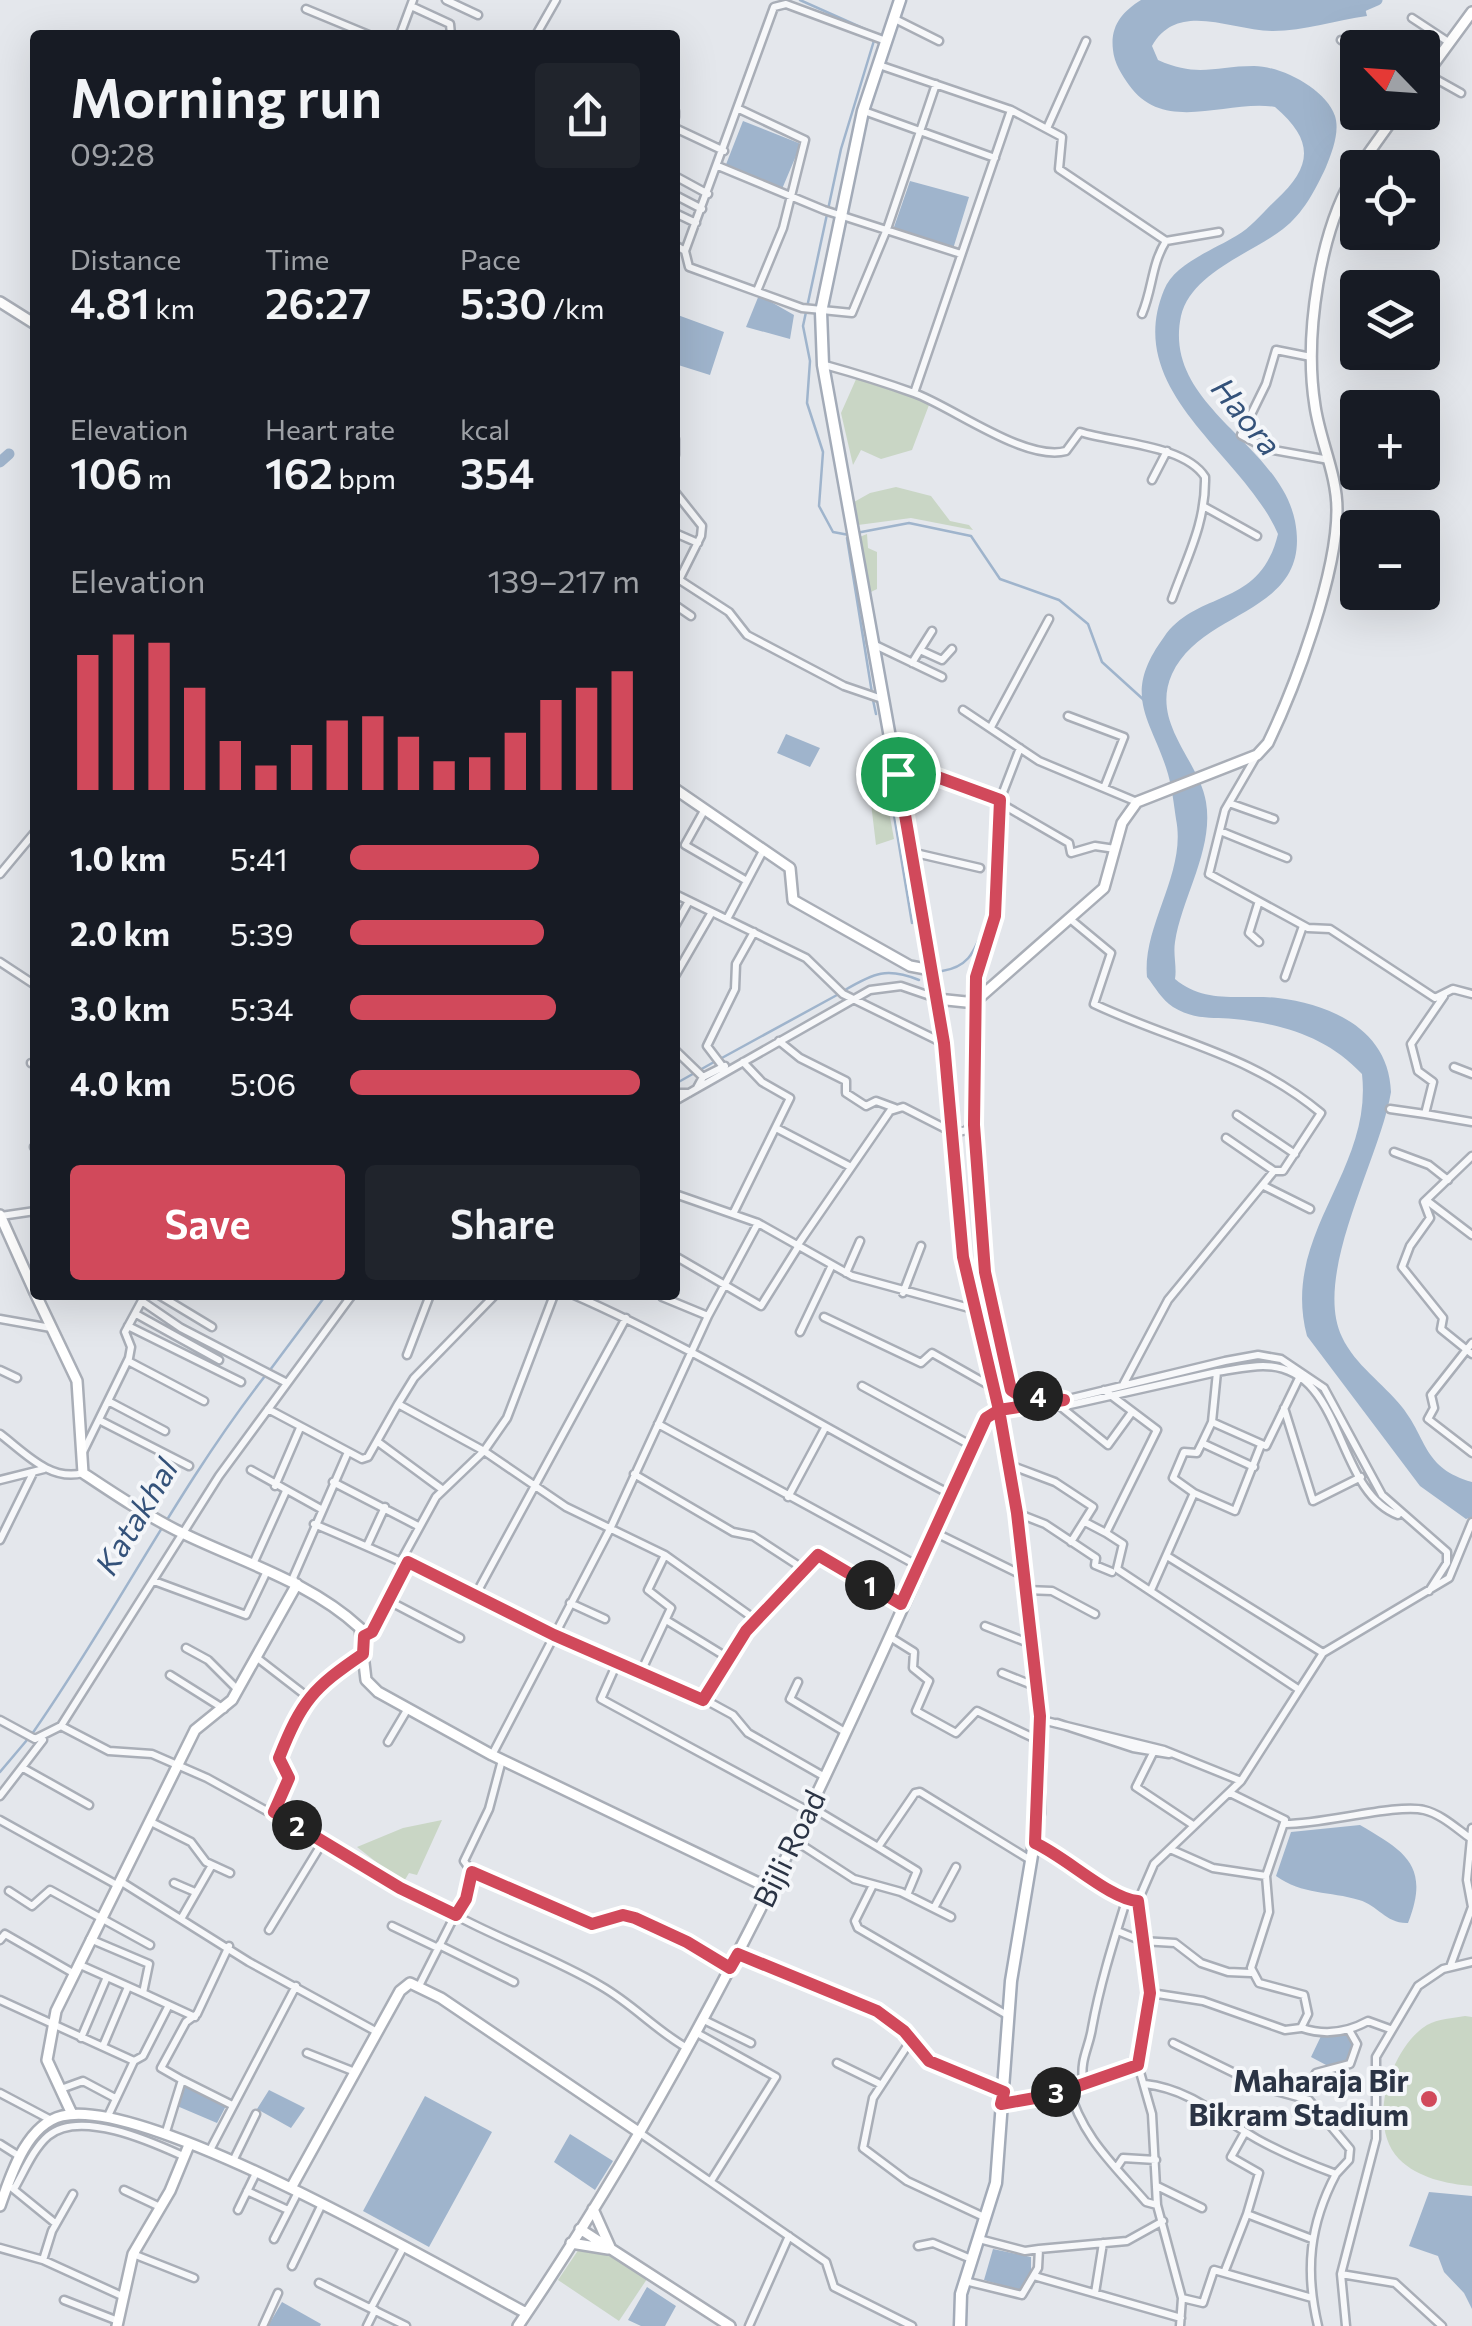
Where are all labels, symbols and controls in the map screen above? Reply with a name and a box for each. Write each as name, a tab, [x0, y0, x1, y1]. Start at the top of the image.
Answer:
north arrow	[1340, 30, 1440, 130]
map controls	[1340, 30, 1440, 610]
text: Morning run	[70, 62, 382, 129]
button: share	[535, 63, 640, 168]
text: 09:28	[70, 133, 155, 173]
button: locate	[1340, 150, 1440, 250]
text: Distance	[70, 242, 181, 276]
text: Time	[265, 242, 329, 276]
text: Pace	[460, 242, 521, 276]
button: layers	[1340, 270, 1440, 370]
text: 4.81	[70, 276, 150, 328]
text: 26:27	[265, 276, 371, 328]
text: 5:30	[460, 276, 547, 328]
text: km	[150, 291, 195, 325]
text: /km	[547, 291, 605, 325]
water label: Haora	[1204, 369, 1291, 463]
button: +	[1340, 390, 1440, 490]
text: Elevation	[70, 412, 188, 446]
text: Heart rate	[265, 412, 395, 446]
text: kcal	[460, 412, 510, 446]
text: 106	[70, 446, 142, 498]
text: 162	[265, 446, 333, 498]
text: 354	[460, 446, 534, 498]
text: m	[142, 461, 172, 495]
text: bpm	[333, 461, 396, 495]
button: −	[1340, 510, 1440, 610]
text: Elevation	[70, 560, 205, 600]
text: 139–217 m	[487, 560, 640, 600]
pin	[856, 732, 941, 817]
icon: arrive	[871, 747, 926, 802]
text: 1.0 km	[70, 838, 166, 878]
text: 5:41	[230, 838, 288, 878]
text: 2.0 km	[70, 913, 170, 953]
text: 5:39	[230, 913, 294, 953]
text: 3.0 km	[70, 988, 170, 1028]
text: 5:34	[230, 988, 293, 1028]
text: 4.0 km	[70, 1063, 171, 1103]
text: 5:06	[230, 1063, 296, 1103]
button: Save	[70, 1165, 345, 1280]
button: Share	[365, 1165, 640, 1280]
pin: 4	[1013, 1371, 1063, 1421]
text: 4	[1029, 1379, 1047, 1413]
water label: Katakhal	[85, 1450, 186, 1581]
pin: 1	[845, 1560, 895, 1610]
text: 1	[864, 1568, 876, 1602]
street label: Bijli Road	[744, 1783, 832, 1913]
pin: 2	[272, 1800, 322, 1850]
text: 2	[289, 1808, 305, 1842]
place label: Maharaja Bir Bikram Stadium	[1188, 2061, 1409, 2132]
pin: 3	[1031, 2067, 1081, 2117]
text: 3	[1048, 2075, 1064, 2109]
marker: Maharaja Bir Bikram Stadium	[1418, 2088, 1440, 2110]

